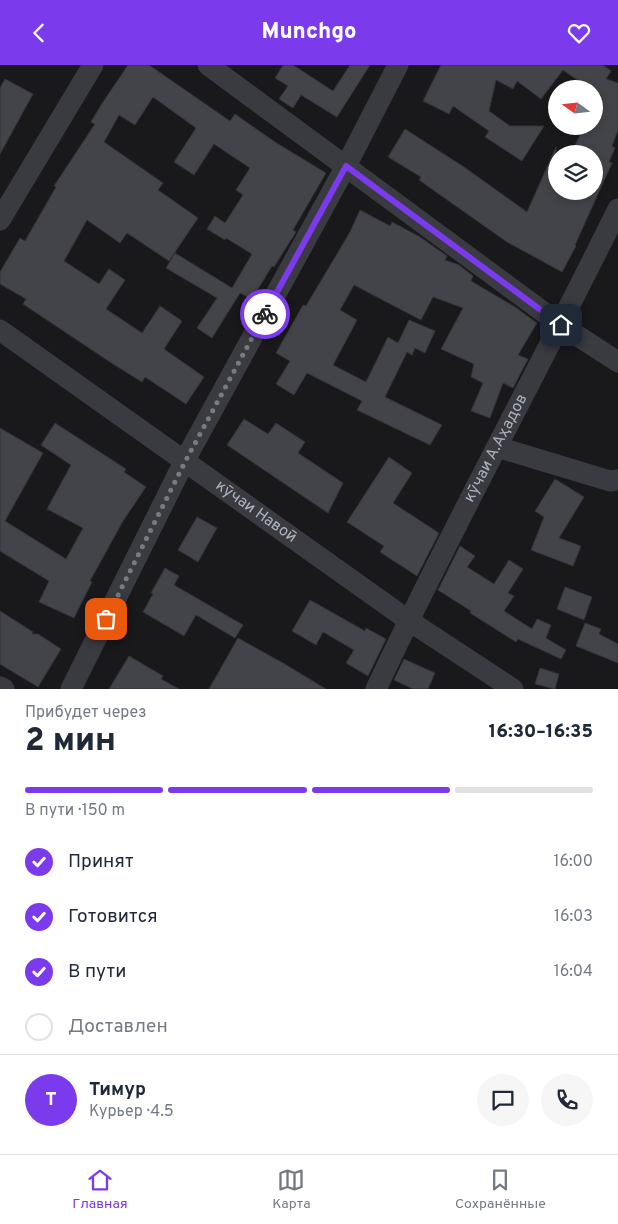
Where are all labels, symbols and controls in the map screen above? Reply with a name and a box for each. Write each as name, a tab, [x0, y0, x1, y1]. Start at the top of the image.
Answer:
icon: back	[25, 19, 53, 47]
text: Munchgo	[262, 19, 356, 46]
icon: heart	[565, 19, 593, 47]
north arrow	[548, 80, 602, 135]
map controls	[548, 80, 603, 200]
button: layers	[548, 145, 603, 200]
courier	[240, 289, 290, 339]
icon: bike	[251, 300, 279, 328]
pin	[540, 304, 582, 346]
icon: home	[547, 311, 575, 339]
street label: кӯчаи А.Аҳадов	[460, 391, 532, 506]
street label: кӯчаи Навоӣ	[211, 476, 301, 548]
pin	[85, 598, 127, 640]
icon: bag	[92, 605, 120, 633]
text: Прибудет через	[25, 703, 147, 723]
text: 16:30–16:35	[488, 720, 593, 744]
text: 2 мин	[25, 722, 116, 762]
text: В пути · 150 m	[25, 801, 125, 821]
icon: check	[25, 848, 53, 876]
text: Принят	[68, 850, 134, 874]
text: 16:00	[553, 852, 593, 872]
icon: check	[25, 903, 53, 931]
text: Готовится	[68, 905, 158, 929]
text: 16:03	[554, 907, 593, 927]
icon: check	[25, 958, 53, 986]
text: В пути	[68, 960, 126, 984]
text: 16:04	[554, 962, 593, 982]
text: Доставлен	[68, 1015, 168, 1039]
button: chat	[477, 1074, 529, 1126]
button: phone	[541, 1074, 593, 1126]
text: Тимур	[89, 1078, 146, 1102]
text: Т	[45, 1088, 57, 1112]
text: Курьер · 4.5	[89, 1102, 174, 1122]
tab: Главная	[72, 1166, 128, 1213]
tab: Карта	[272, 1166, 311, 1213]
tab: Сохранённые	[455, 1166, 546, 1213]

